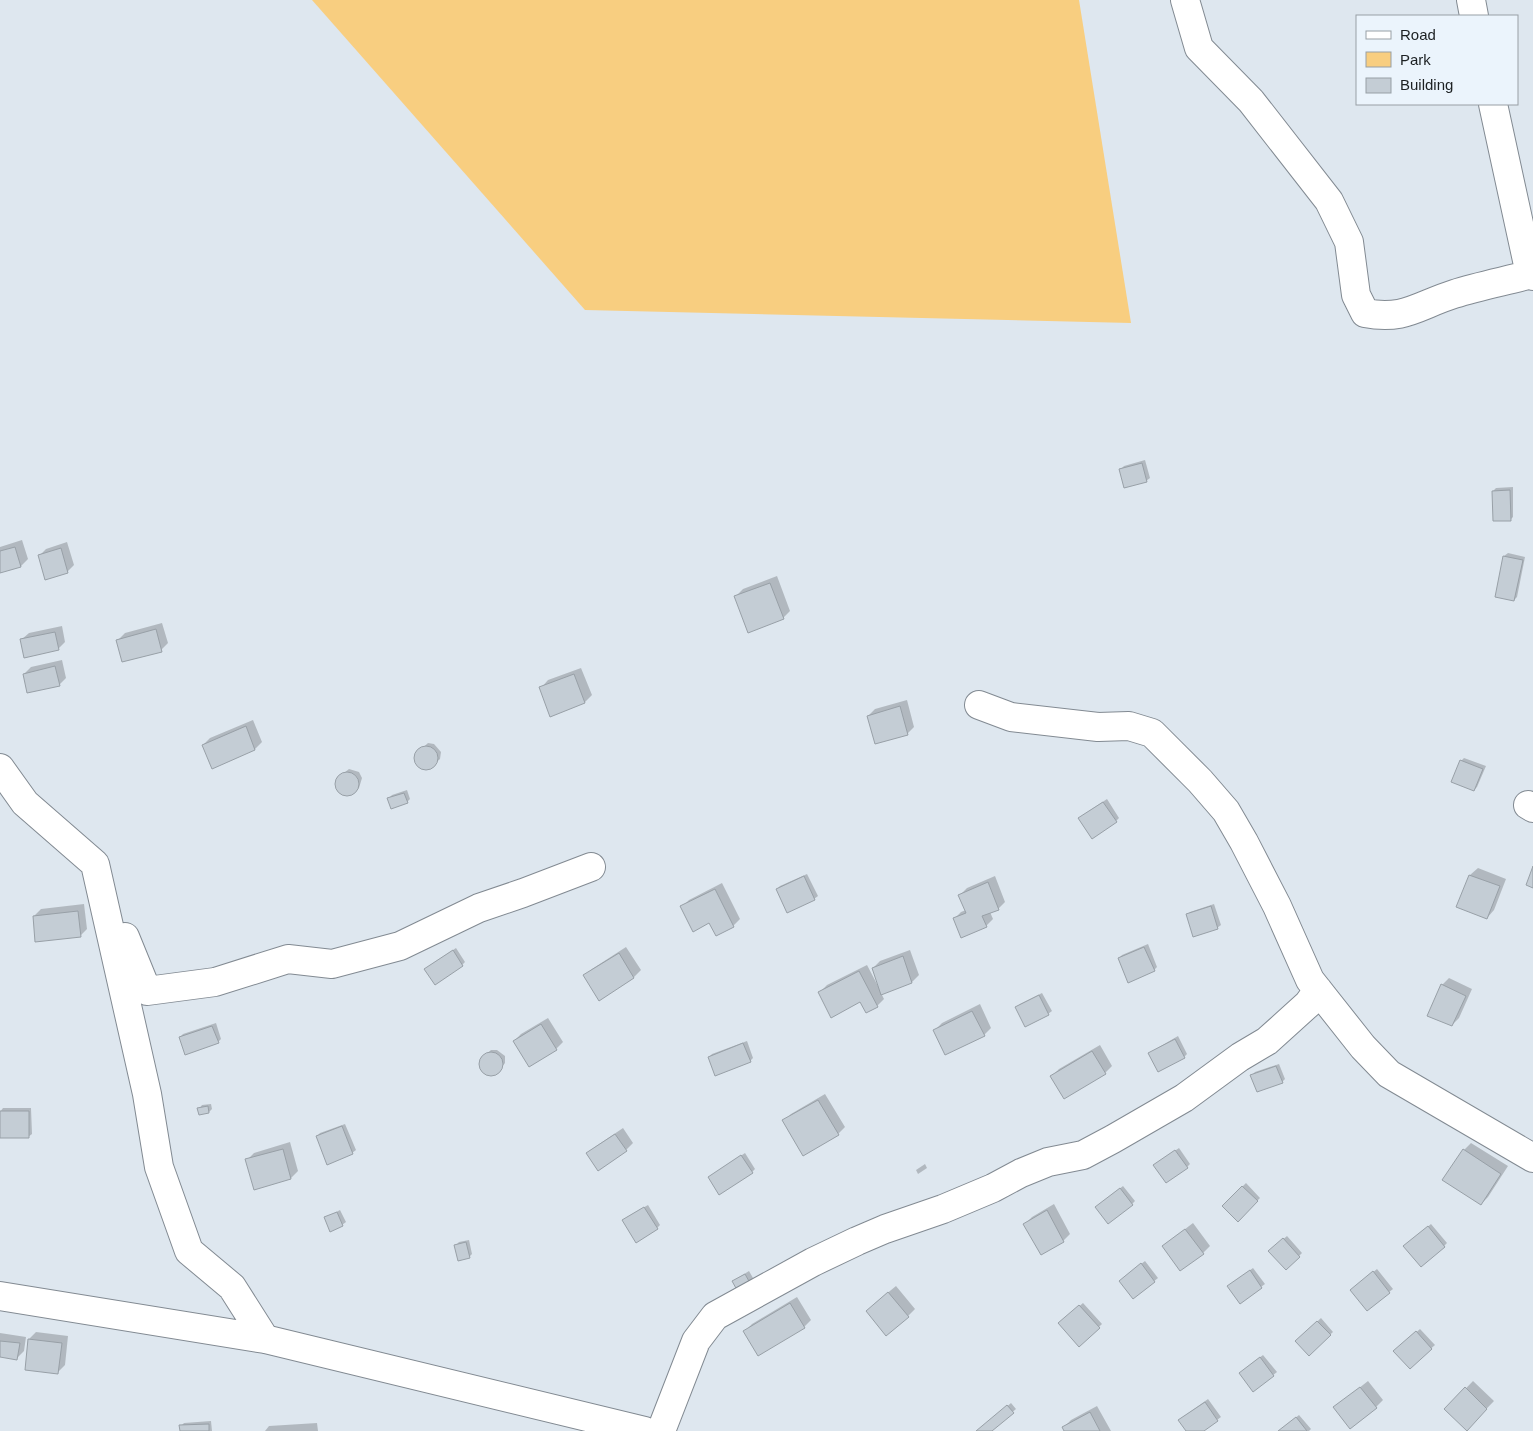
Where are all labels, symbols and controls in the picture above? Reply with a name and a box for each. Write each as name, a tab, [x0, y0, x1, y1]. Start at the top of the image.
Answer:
legend	[1356, 15, 1518, 105]
text: Road	[1400, 26, 1436, 43]
text: Park	[1400, 51, 1431, 68]
text: Building	[1400, 76, 1453, 93]

